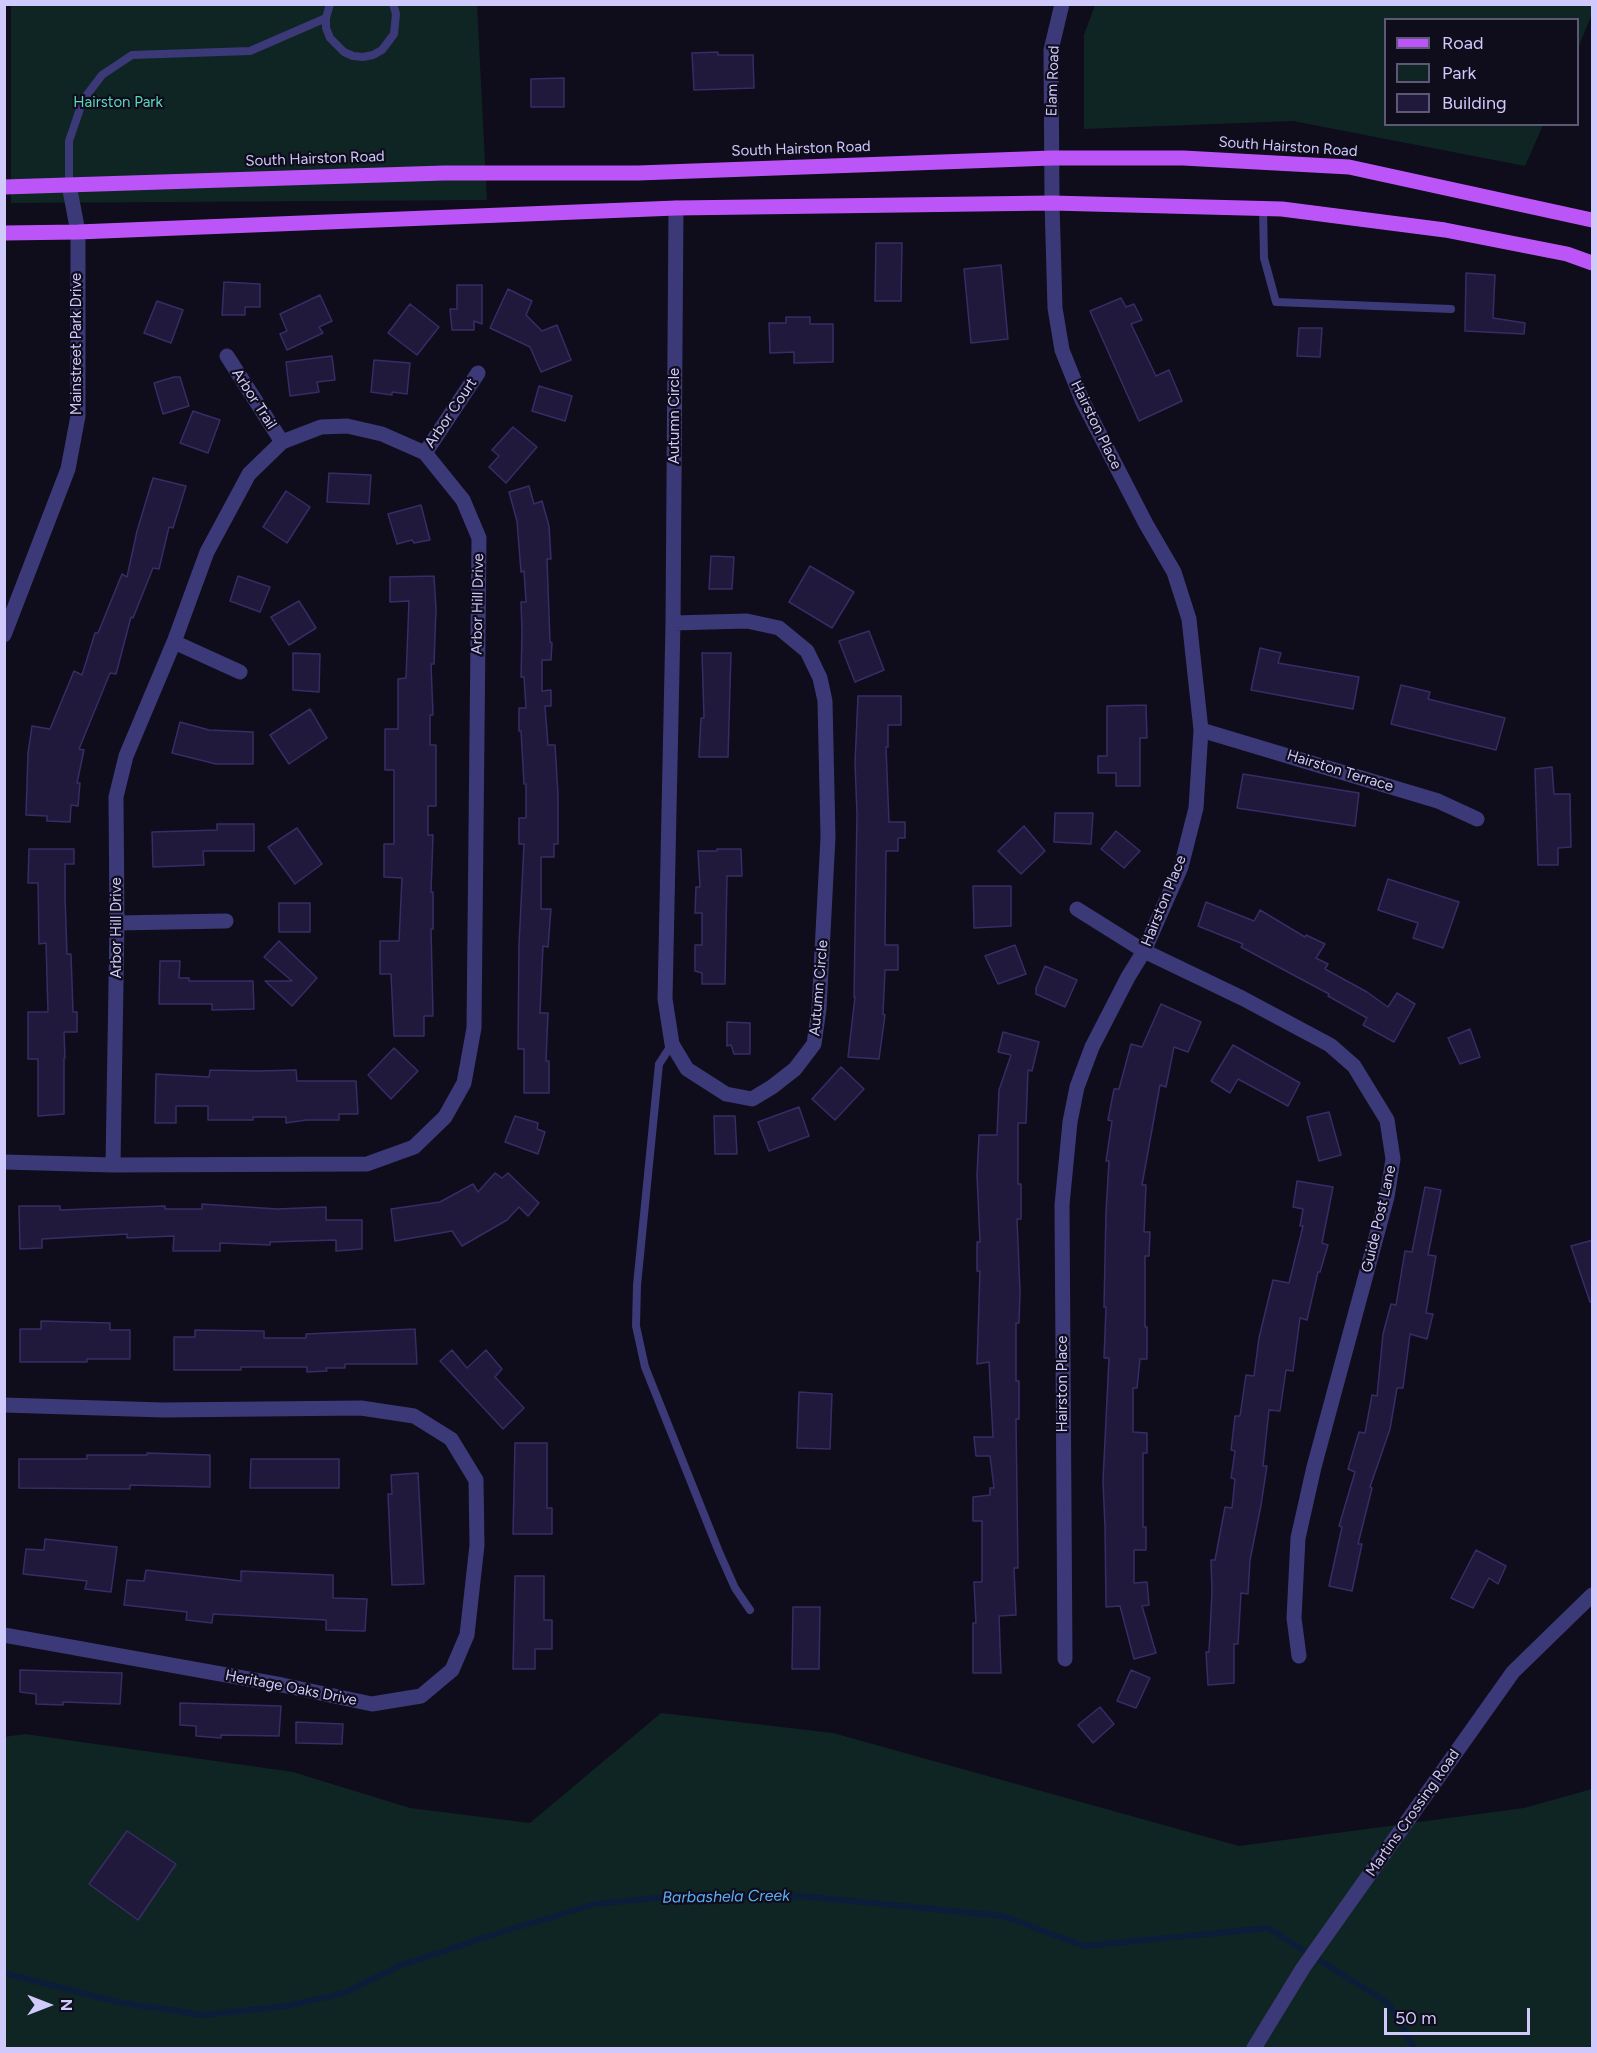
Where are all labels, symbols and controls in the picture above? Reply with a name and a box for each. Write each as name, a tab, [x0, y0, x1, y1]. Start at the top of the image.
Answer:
legend	[1384, 18, 1579, 126]
text: Road	[1442, 32, 1483, 54]
street label: Elam Road	[1043, 45, 1063, 117]
text: Park	[1442, 62, 1476, 84]
text: Building	[1442, 92, 1507, 114]
park label: Hairston Park	[73, 94, 163, 112]
street label: South Hairston Road	[1218, 133, 1358, 161]
street label: South Hairston Road	[731, 138, 871, 160]
street label: South Hairston Road	[245, 148, 385, 170]
street label: Mainstreet Park Drive	[68, 273, 86, 415]
street label: Arbor Trail	[228, 365, 280, 433]
street label: Autumn Circle	[666, 368, 684, 464]
street label: Arbor Court	[421, 375, 481, 451]
street label: Hairston Place	[1067, 378, 1125, 472]
street label: Arbor Hill Drive	[468, 553, 488, 655]
street label: Hairston Terrace	[1285, 746, 1395, 796]
street label: Hairston Place	[1138, 853, 1190, 949]
street label: Arbor Hill Drive	[108, 877, 126, 979]
street label: Autumn Circle	[806, 939, 832, 1037]
street label: Guide Post Lane	[1358, 1164, 1400, 1274]
street label: Hairston Place	[1054, 1336, 1072, 1432]
street label: Heritage Oaks Drive	[224, 1666, 358, 1710]
street label: Martins Crossing Road	[1362, 1746, 1464, 1880]
water label: Barbashela Creek	[662, 1886, 790, 1908]
north arrow	[18, 1975, 78, 2035]
scale bar	[1387, 1996, 1532, 2034]
text: N	[57, 1999, 76, 2011]
text: 50 m	[1395, 2007, 1437, 2029]

